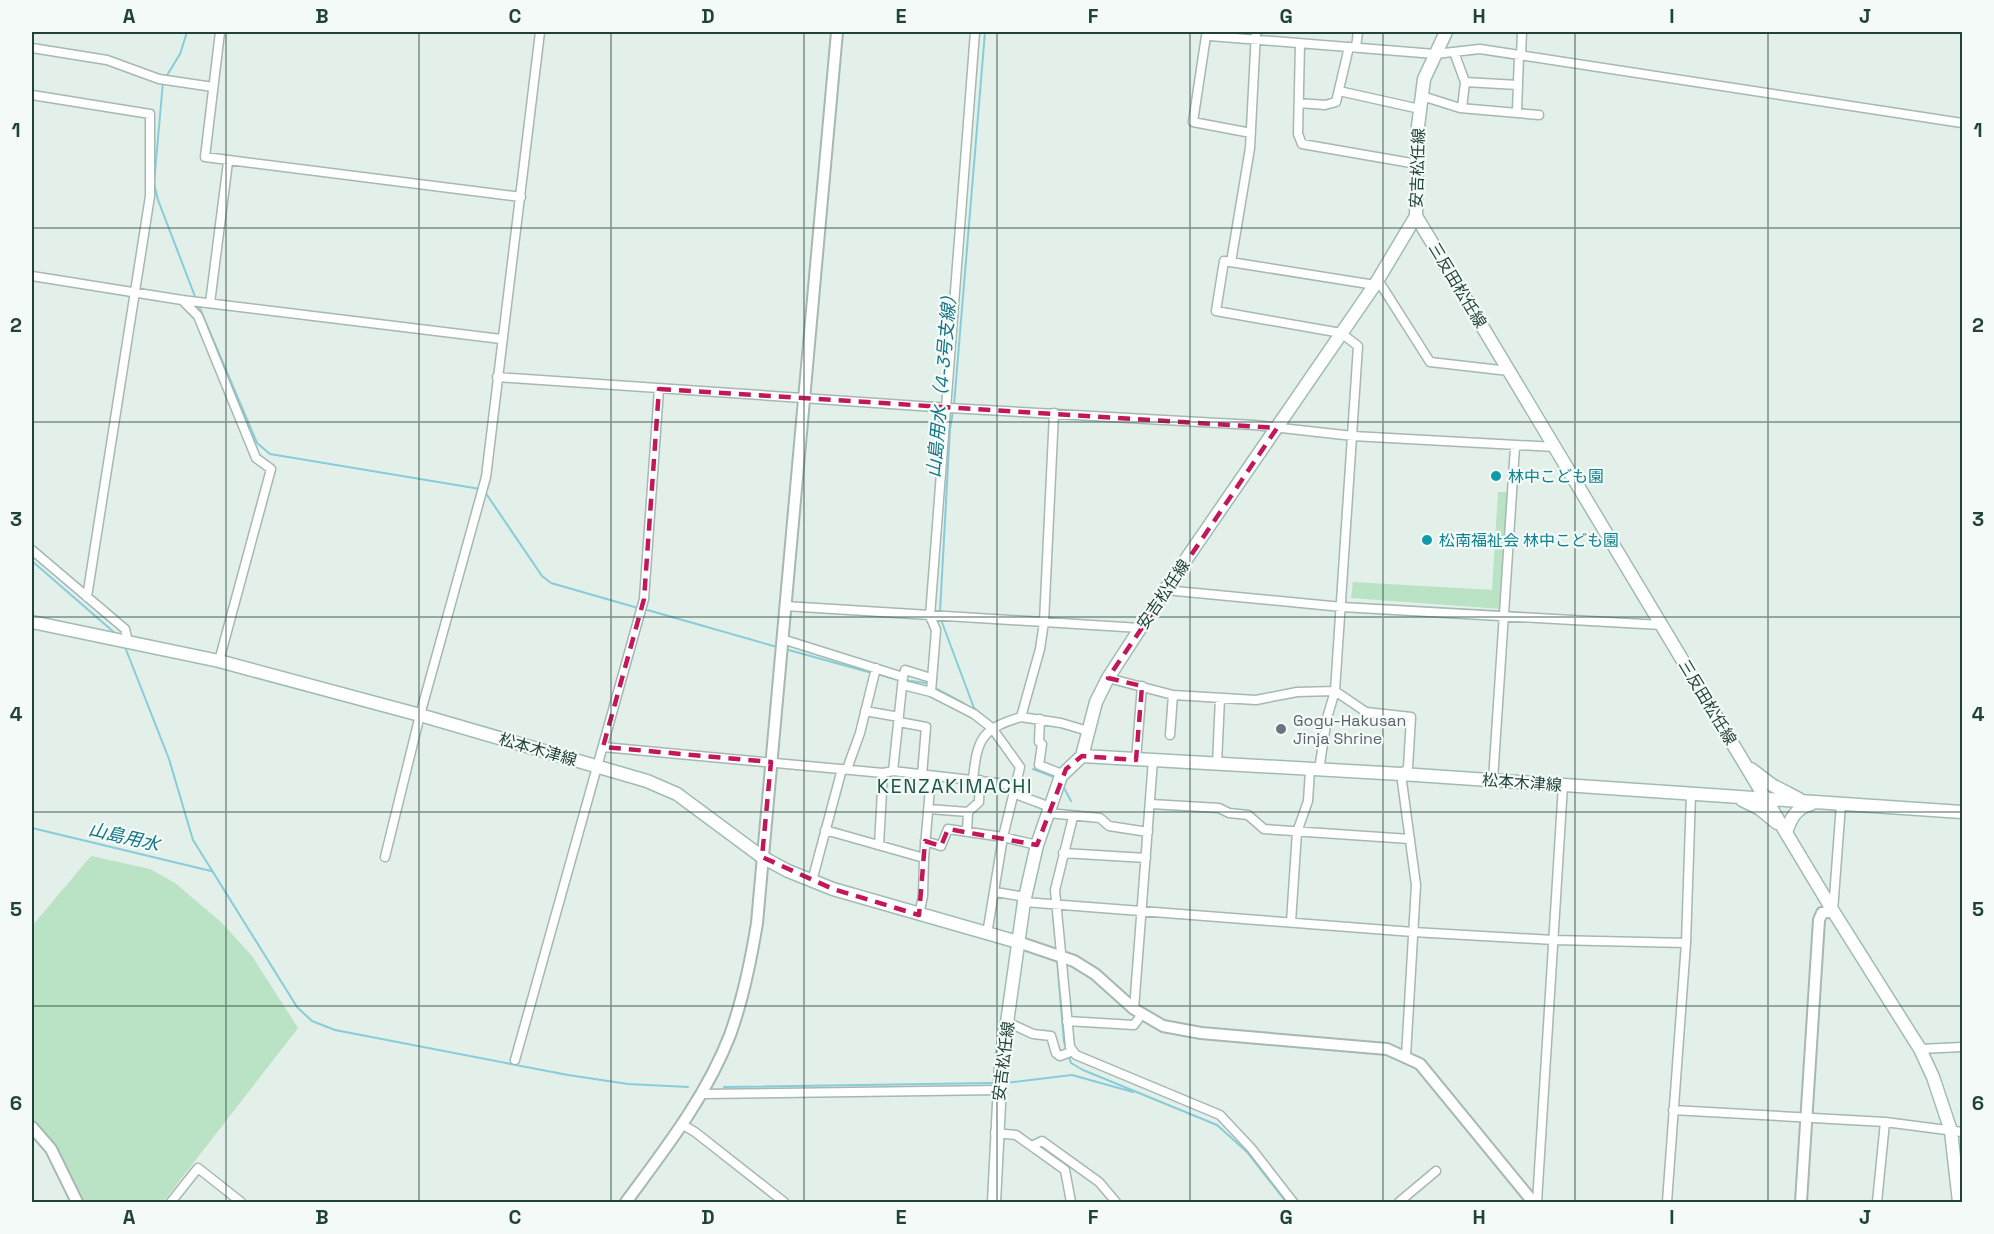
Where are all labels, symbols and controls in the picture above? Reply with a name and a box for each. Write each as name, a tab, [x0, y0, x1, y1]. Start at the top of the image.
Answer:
text: A	[123, 3, 136, 29]
text: B	[315, 3, 329, 29]
text: C	[509, 3, 522, 29]
text: D	[701, 3, 715, 29]
text: E	[895, 3, 907, 29]
text: F	[1088, 3, 1099, 29]
text: G	[1279, 3, 1293, 29]
text: H	[1472, 3, 1486, 29]
text: I	[1669, 3, 1675, 29]
text: J	[1859, 3, 1871, 29]
text: 1	[11, 117, 21, 143]
text: 1	[1973, 117, 1983, 143]
street label: 安吉松任線	[1406, 128, 1429, 208]
street label: 三反田松任線	[1424, 239, 1491, 332]
water label: 山島用水（4-3号支線）	[922, 285, 961, 479]
text: 2	[10, 312, 22, 338]
text: 2	[1972, 312, 1984, 338]
place label: 林中こども園	[1508, 466, 1604, 487]
marker: 林中こども園	[1489, 469, 1503, 483]
text: 3	[10, 506, 22, 532]
text: 3	[1972, 506, 1984, 532]
place label: 松南福祉会 林中こども園	[1439, 530, 1619, 551]
marker: 松南福祉会 林中こども園	[1420, 533, 1434, 547]
street label: 安吉松任線	[1132, 555, 1194, 633]
street label: 三反田松任線	[1674, 656, 1741, 749]
text: 4	[10, 701, 23, 727]
text: 4	[1972, 701, 1985, 727]
place label: Gogu-Hakusan Jinja Shrine	[1293, 710, 1406, 749]
marker: Gogu-Hakusan Jinja Shrine	[1274, 722, 1288, 736]
street label: 松本木津線	[497, 728, 579, 771]
street label: 松本木津線	[1481, 769, 1563, 796]
district label: KENZAKIMACHI	[877, 773, 1033, 799]
water label: 山島用水	[86, 817, 164, 856]
text: 5	[10, 896, 22, 922]
text: 5	[1972, 896, 1984, 922]
street label: 安吉松任線	[988, 1020, 1019, 1102]
text: 6	[10, 1090, 22, 1116]
text: 6	[1972, 1090, 1984, 1116]
text: A	[123, 1204, 136, 1230]
text: B	[315, 1204, 329, 1230]
text: C	[509, 1204, 522, 1230]
text: D	[701, 1204, 715, 1230]
text: E	[895, 1204, 907, 1230]
text: F	[1088, 1204, 1099, 1230]
text: G	[1279, 1204, 1293, 1230]
text: H	[1472, 1204, 1486, 1230]
text: I	[1669, 1204, 1675, 1230]
text: J	[1859, 1204, 1871, 1230]

